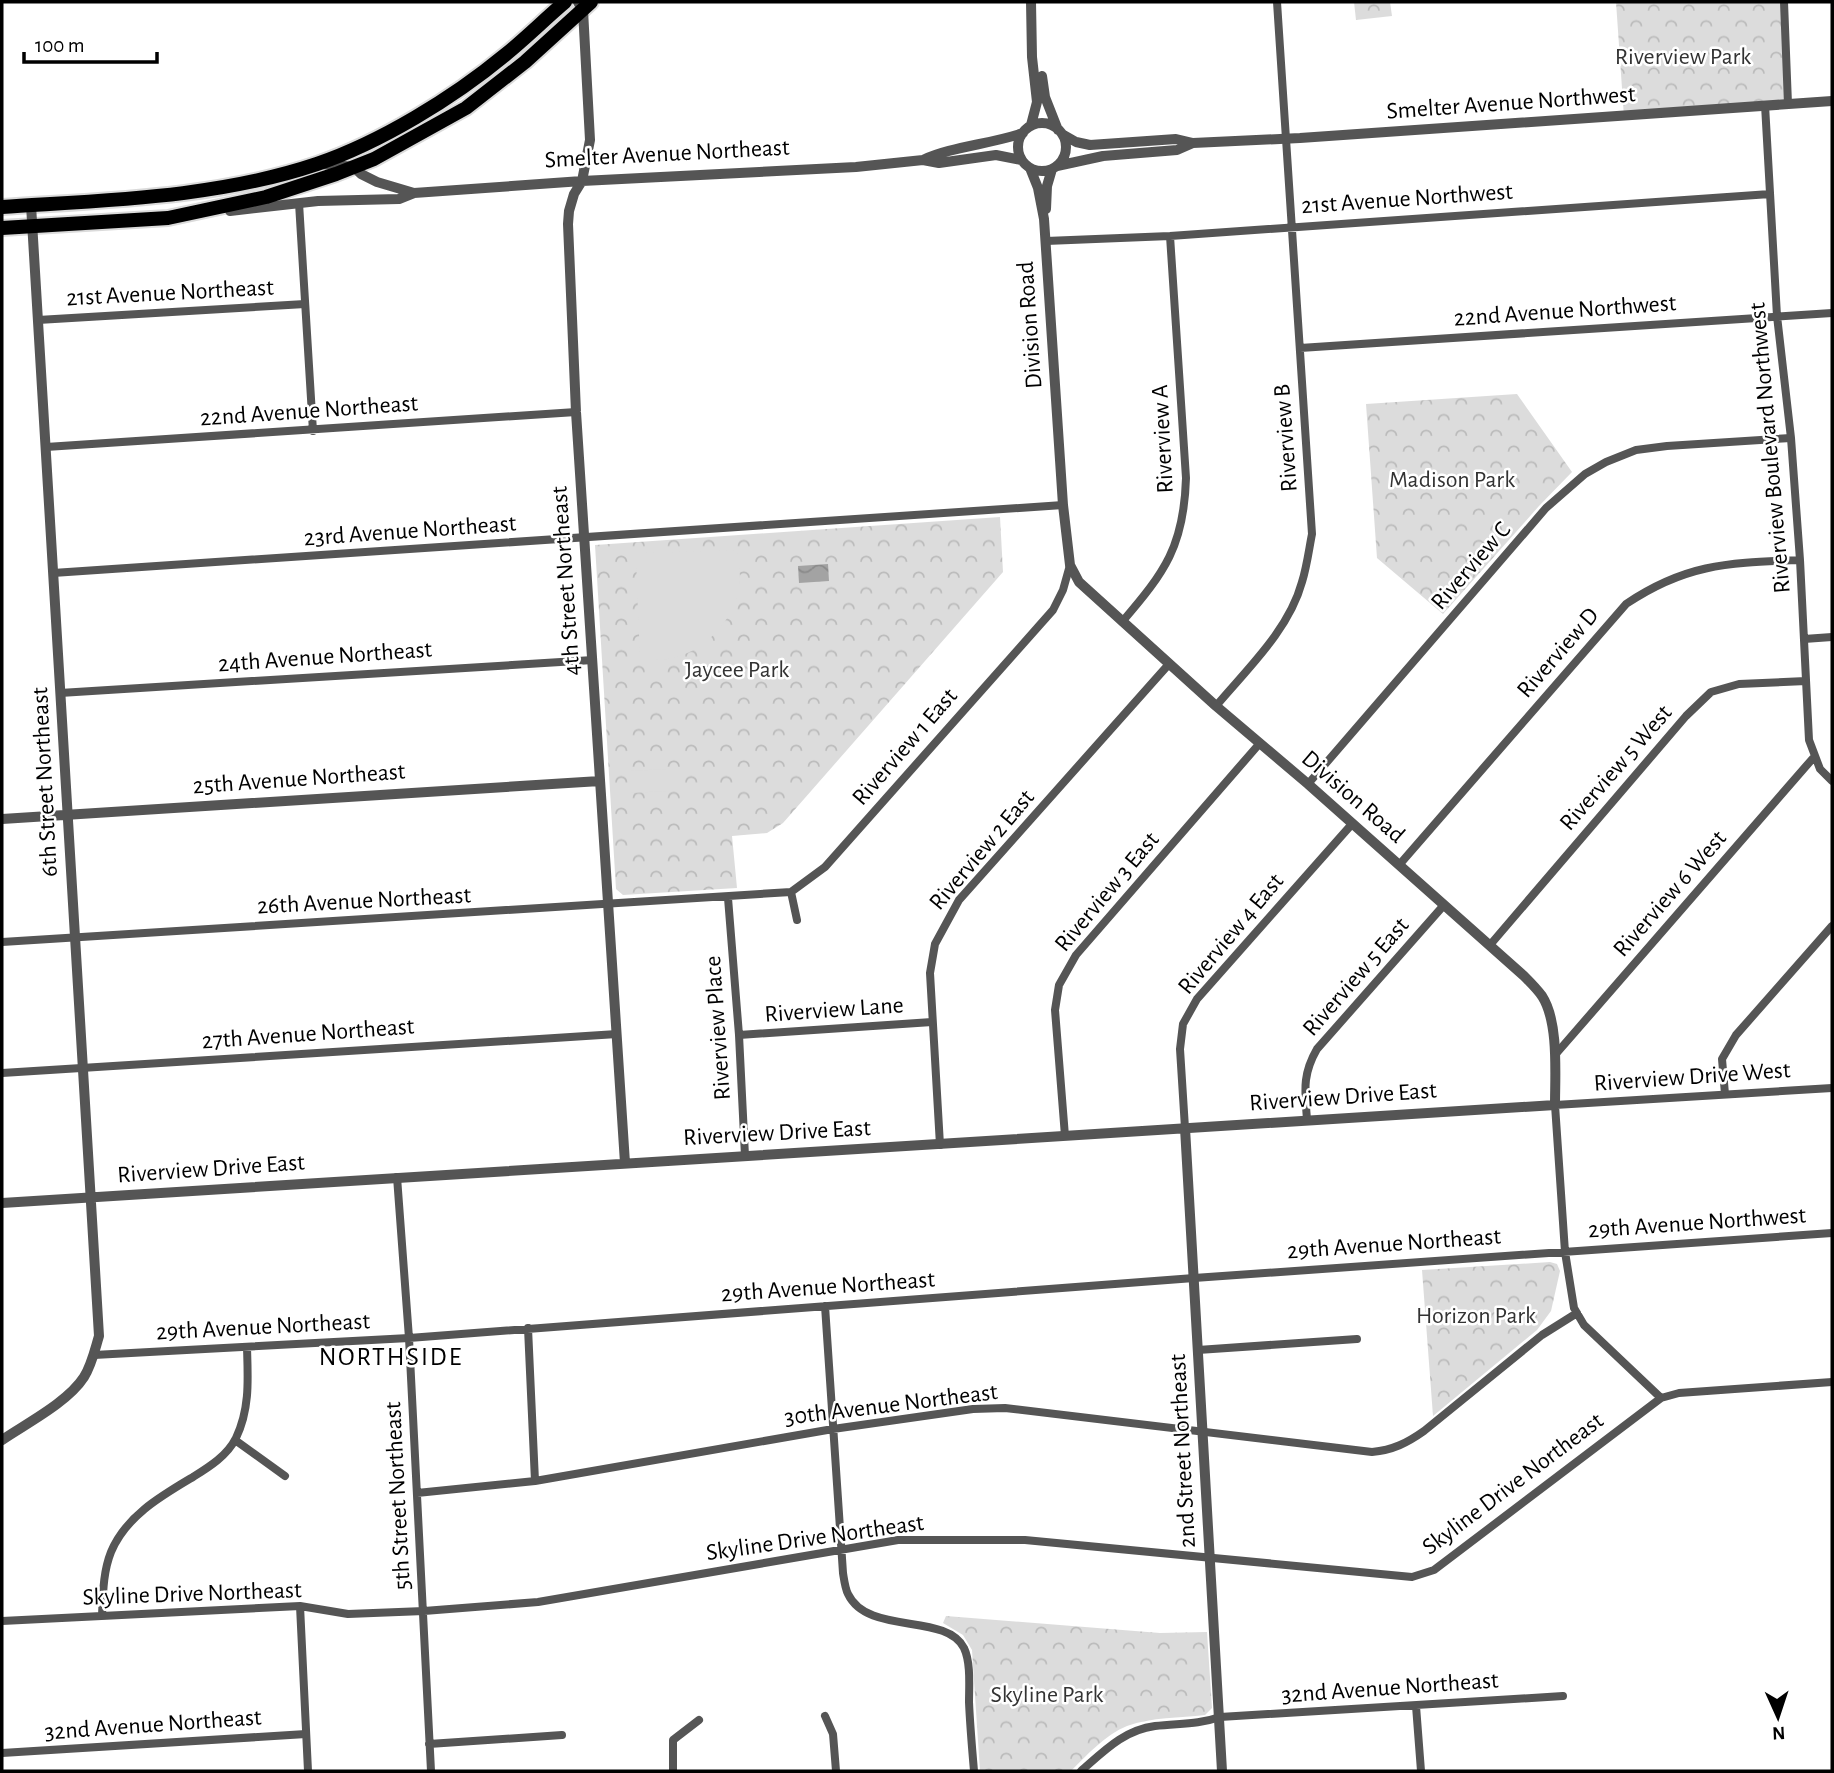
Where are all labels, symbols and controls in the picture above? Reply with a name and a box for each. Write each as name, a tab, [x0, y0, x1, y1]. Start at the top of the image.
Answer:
scale bar	[24, 21, 158, 65]
text: 100 m	[35, 35, 85, 56]
park label: Riverview Park	[1615, 45, 1751, 69]
street label: Smelter Avenue Northwest	[1386, 82, 1637, 124]
street label: Smelter Avenue Northeast	[544, 136, 790, 172]
street label: 21st Avenue Northwest	[1300, 180, 1514, 218]
street label: Division Road	[1014, 261, 1046, 389]
street label: 21st Avenue Northeast	[66, 276, 275, 310]
street label: 22nd Avenue Northwest	[1453, 291, 1677, 331]
street label: Riverview Boulevard Northwest	[1745, 301, 1795, 594]
street label: Riverview B	[1270, 383, 1302, 493]
street label: Riverview A	[1148, 384, 1178, 494]
street label: 22nd Avenue Northeast	[199, 391, 419, 431]
park label: Madison Park	[1389, 468, 1515, 492]
street label: 4th Street Northeast	[547, 485, 585, 677]
street label: 23rd Avenue Northeast	[303, 512, 517, 550]
street label: Riverview C	[1427, 517, 1515, 615]
street label: Riverview D	[1513, 603, 1603, 703]
street label: 24th Avenue Northeast	[217, 638, 433, 676]
park label: Jaycee Park	[685, 658, 789, 682]
street label: Riverview 1 East	[848, 684, 962, 810]
street label: 6th Street Northeast	[28, 686, 62, 877]
street label: Riverview 5 West	[1555, 701, 1677, 835]
street label: Division Road	[1297, 746, 1409, 848]
street label: 25th Avenue Northeast	[192, 760, 406, 798]
street label: Riverview 2 East	[925, 785, 1039, 915]
street label: Riverview 6 West	[1609, 826, 1731, 962]
street label: Riverview 3 East	[1050, 827, 1164, 956]
street label: Riverview 4 East	[1174, 869, 1288, 999]
street label: 26th Avenue Northeast	[256, 883, 472, 919]
street label: Riverview 5 East	[1298, 913, 1414, 1041]
street label: Riverview Place	[701, 955, 735, 1101]
street label: Riverview Lane	[764, 993, 904, 1027]
street label: 27th Avenue Northeast	[201, 1015, 415, 1053]
street label: Riverview Drive West	[1593, 1058, 1791, 1096]
street label: Riverview Drive East	[1249, 1078, 1438, 1116]
street label: Riverview Drive East	[683, 1116, 872, 1150]
street label: Riverview Drive East	[117, 1150, 306, 1188]
street label: 29th Avenue Northwest	[1587, 1203, 1807, 1243]
street label: 29th Avenue Northeast	[1286, 1225, 1502, 1263]
street label: 29th Avenue Northeast	[720, 1268, 936, 1306]
park label: Horizon Park	[1416, 1304, 1536, 1328]
street label: 29th Avenue Northeast	[155, 1309, 371, 1345]
district label: NORTHSIDE	[319, 1344, 463, 1370]
street label: 2nd Street Northeast	[1166, 1353, 1200, 1549]
street label: 30th Avenue Northeast	[783, 1380, 999, 1430]
street label: 5th Street Northeast	[381, 1401, 415, 1591]
street label: Skyline Drive Northeast	[1418, 1408, 1608, 1560]
street label: Skyline Drive Northeast	[705, 1511, 926, 1565]
street label: Skyline Drive Northeast	[82, 1578, 302, 1610]
street label: 32nd Avenue Northeast	[1281, 1668, 1500, 1708]
north arrow	[1743, 1682, 1813, 1752]
park label: Skyline Park	[991, 1683, 1103, 1707]
street label: 32nd Avenue Northeast	[44, 1705, 263, 1745]
text: N	[1772, 1723, 1786, 1742]

